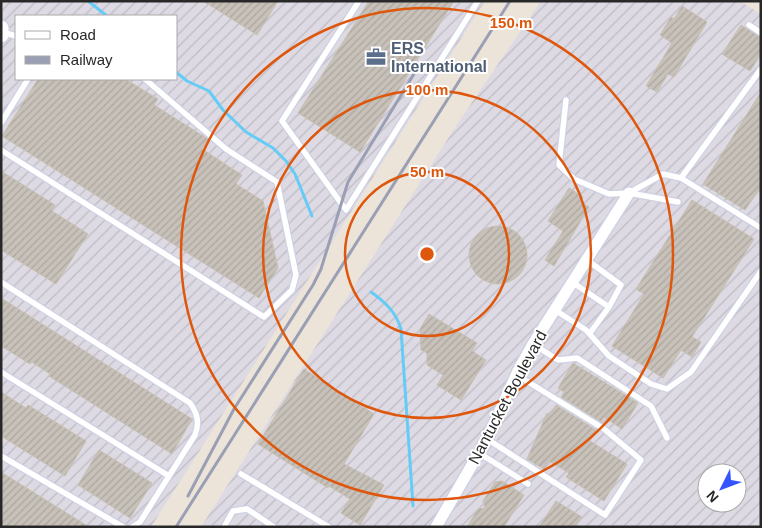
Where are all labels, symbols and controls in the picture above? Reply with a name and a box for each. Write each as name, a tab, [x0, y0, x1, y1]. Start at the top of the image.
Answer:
text: 150 m	[490, 14, 532, 31]
legend	[15, 15, 178, 80]
text: Road	[60, 26, 96, 43]
place label: ERS International	[391, 40, 487, 75]
office icon: ERS International	[365, 46, 387, 68]
text: Railway	[60, 51, 113, 68]
text: 100 m	[406, 81, 448, 98]
text: 50 m	[410, 163, 444, 180]
centre of rings	[418, 245, 436, 263]
street label: Nantucket Boulevard	[465, 328, 550, 467]
north arrow	[697, 463, 747, 513]
text: N	[703, 488, 722, 506]

